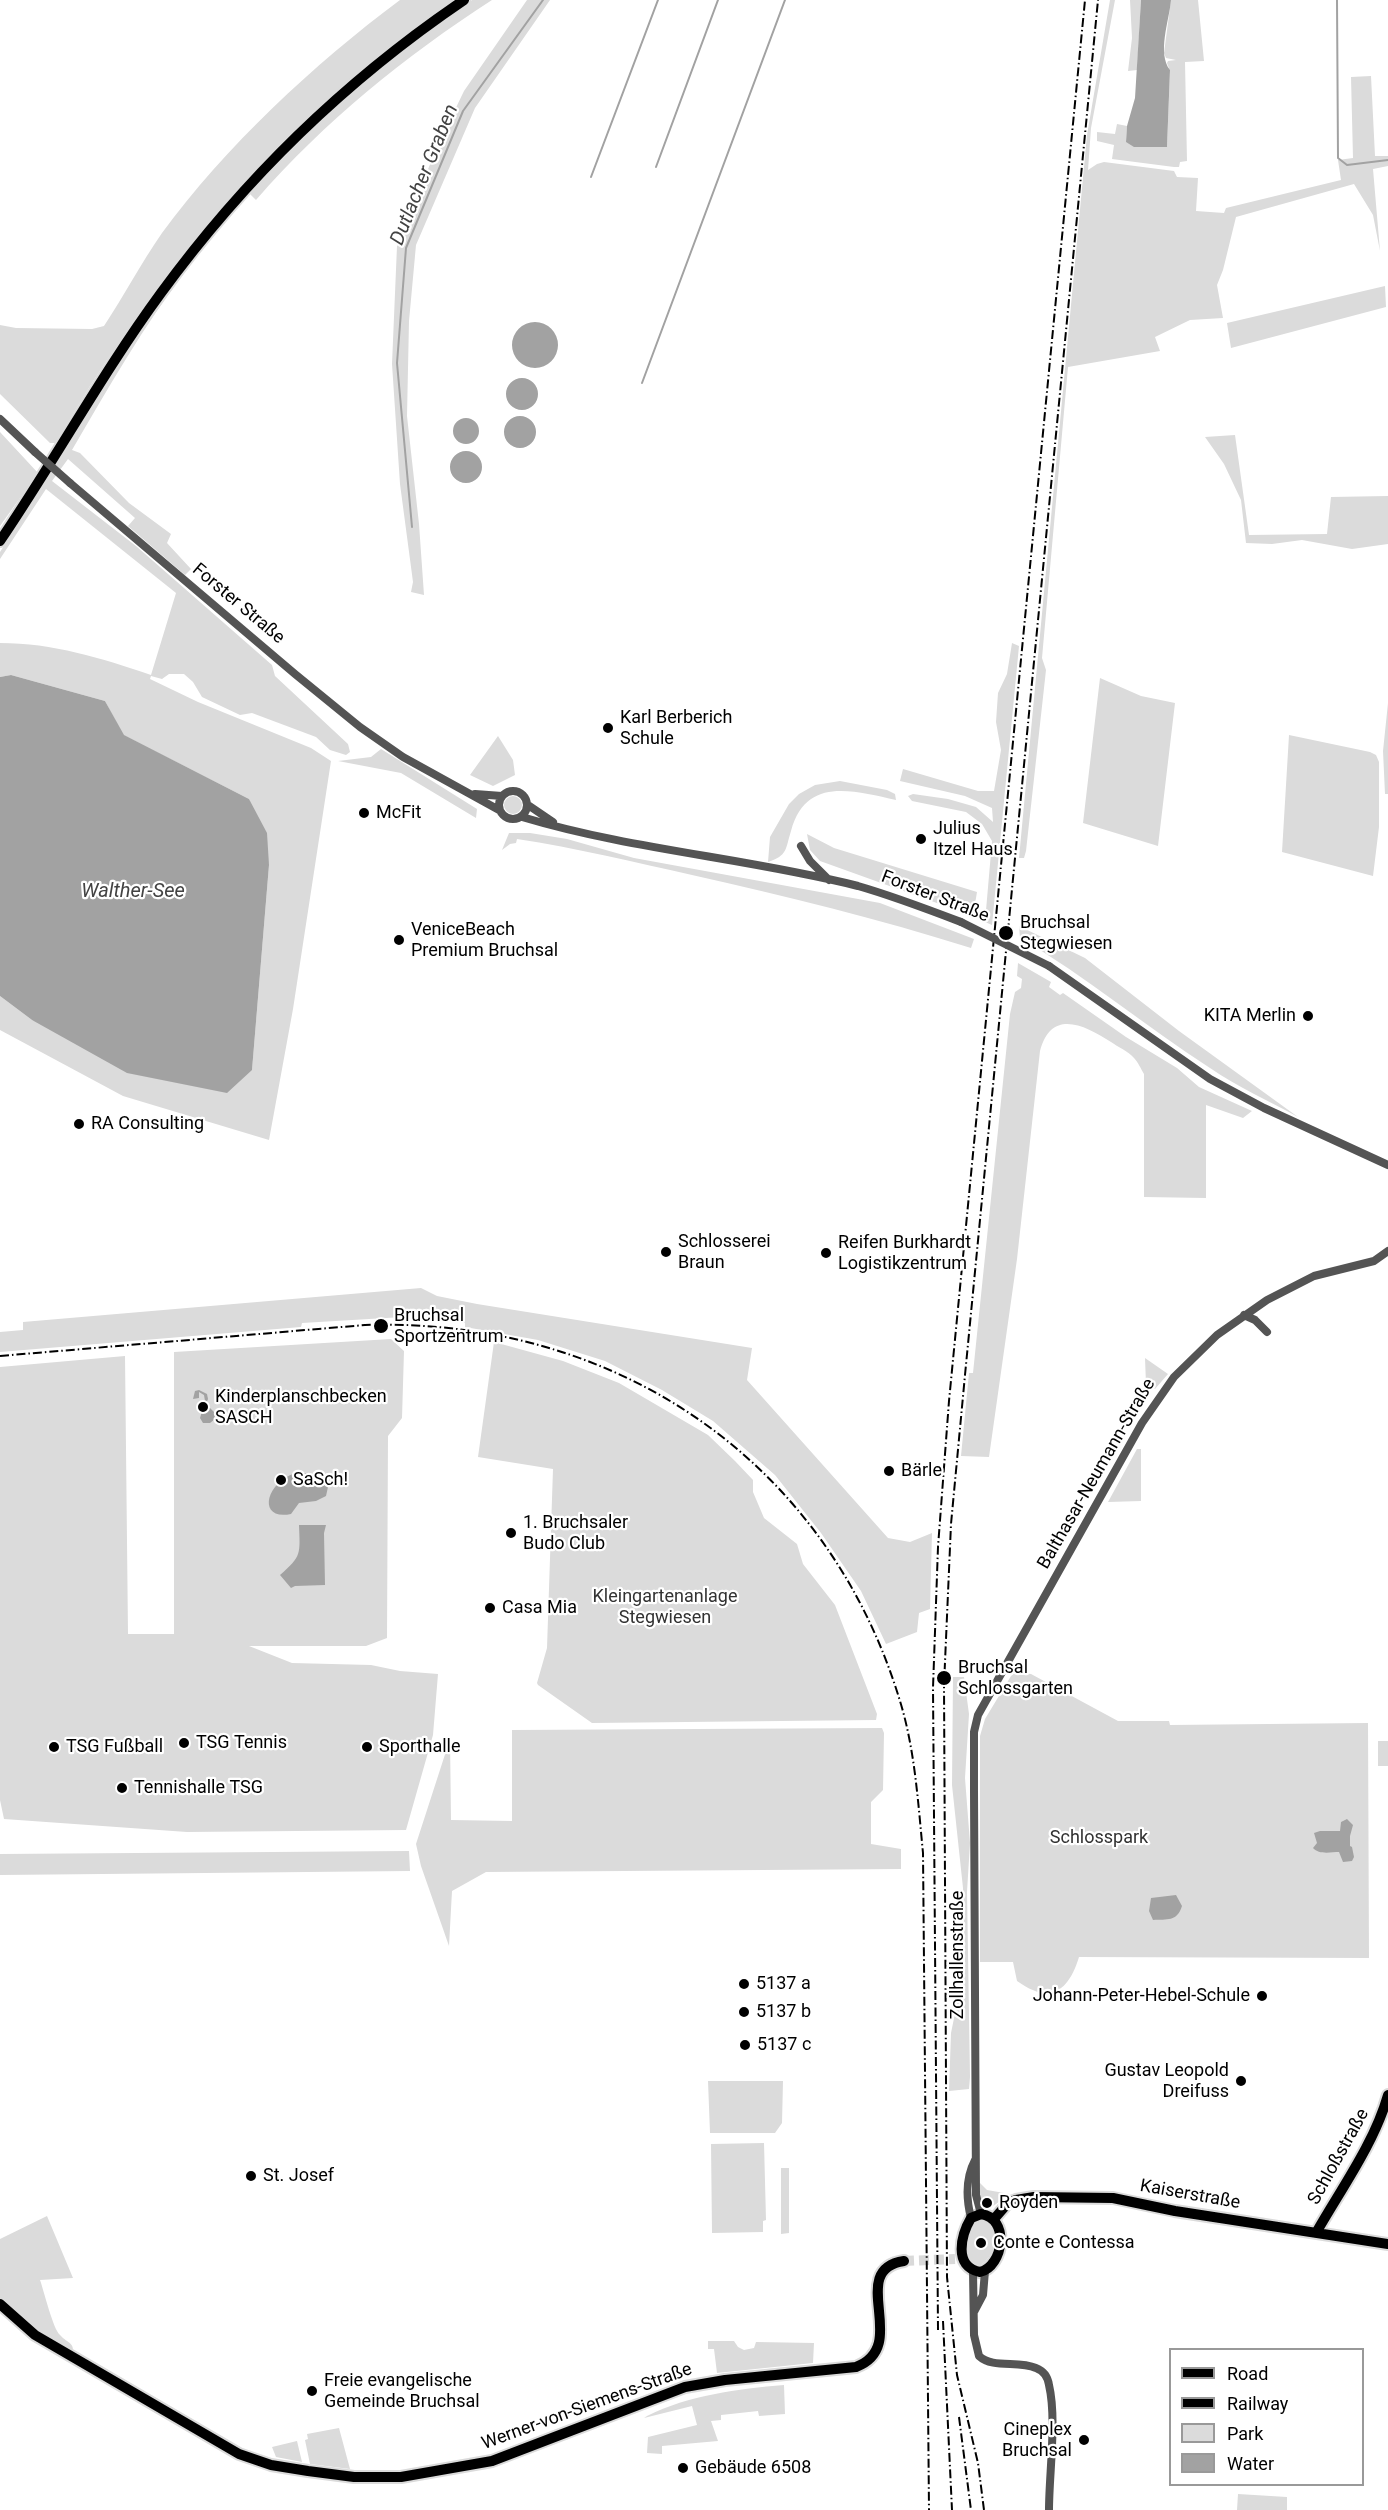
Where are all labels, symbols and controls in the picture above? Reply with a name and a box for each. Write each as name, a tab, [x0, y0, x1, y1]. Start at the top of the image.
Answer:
water label: Dutlacher Graben	[386, 101, 464, 249]
street label: Forster Straße	[187, 559, 289, 649]
place label: Karl Berberich Schule	[620, 707, 732, 750]
marker: Karl Berberich Schule	[601, 721, 615, 735]
place label: McFit	[376, 802, 421, 824]
marker: McFit	[357, 806, 371, 820]
place label: Julius Itzel Haus	[933, 818, 1013, 860]
marker: Julius Itzel Haus	[914, 832, 928, 846]
street label: Forster Straße	[878, 867, 992, 927]
water label: Walther-See	[81, 880, 185, 904]
place label: Bruchsal Stegwiesen	[1020, 912, 1112, 954]
place label: VeniceBeach Premium Bruchsal	[411, 919, 558, 962]
marker: Bruchsal Stegwiesen	[997, 924, 1015, 942]
marker: VeniceBeach Premium Bruchsal	[392, 933, 406, 947]
place label: KITA Merlin	[1204, 1005, 1296, 1027]
marker: KITA Merlin	[1301, 1009, 1315, 1023]
place label: RA Consulting	[91, 1113, 204, 1135]
marker: RA Consulting	[72, 1117, 86, 1131]
place label: Schlosserei Braun	[678, 1231, 771, 1274]
place label: Reifen Burkhardt Logistikzentrum	[838, 1232, 971, 1274]
marker: Schlosserei Braun	[659, 1245, 673, 1259]
marker: Reifen Burkhardt Logistikzentrum	[819, 1246, 833, 1260]
place label: Bruchsal Sportzentrum	[394, 1305, 503, 1348]
marker: Bruchsal Sportzentrum	[372, 1317, 390, 1335]
street label: Balthasar-Neumann-Straße	[1034, 1375, 1160, 1573]
place label: Kinderplanschbecken SASCH	[215, 1386, 387, 1428]
marker: Kinderplanschbecken SASCH	[196, 1400, 210, 1414]
place label: Bärle	[901, 1460, 942, 1482]
marker: Bärle	[882, 1464, 896, 1478]
place label: SaSch!	[293, 1469, 348, 1491]
marker: SaSch!	[274, 1473, 288, 1487]
place label: 1. Bruchsaler Budo Club	[523, 1512, 628, 1555]
marker: 1. Bruchsaler Budo Club	[504, 1526, 518, 1540]
park label: Kleingartenanlage Stegwiesen	[593, 1586, 737, 1628]
place label: Casa Mia	[502, 1597, 577, 1619]
marker: Casa Mia	[483, 1601, 497, 1615]
place label: Bruchsal Schlossgarten	[958, 1657, 1073, 1700]
marker: Bruchsal Schlossgarten	[935, 1669, 953, 1687]
place label: TSG Tennis	[196, 1732, 287, 1754]
place label: TSG Fußball	[66, 1736, 163, 1758]
marker: TSG Tennis	[177, 1736, 191, 1750]
place label: Sporthalle	[379, 1736, 460, 1758]
marker: TSG Fußball	[47, 1740, 61, 1754]
marker: Sporthalle	[360, 1740, 374, 1754]
place label: Tennishalle TSG	[134, 1777, 263, 1799]
marker: Tennishalle TSG	[115, 1781, 129, 1795]
park label: Schlosspark	[1050, 1827, 1148, 1849]
street label: Zollhallenstraße	[947, 1891, 969, 2019]
place label: 5137 a	[756, 1973, 811, 1995]
marker: 5137 a	[737, 1977, 751, 1991]
place label: Johann-Peter-Hebel-Schule	[1033, 1985, 1250, 2007]
marker: Johann-Peter-Hebel-Schule	[1255, 1989, 1269, 2003]
place label: 5137 b	[756, 2001, 811, 2023]
marker: 5137 b	[737, 2005, 751, 2019]
place label: 5137 c	[757, 2034, 811, 2056]
marker: 5137 c	[738, 2038, 752, 2052]
place label: Gustav Leopold Dreifuss	[1104, 2060, 1229, 2102]
marker: Gustav Leopold Dreifuss	[1234, 2074, 1248, 2088]
street label: Schloßstraße	[1304, 2105, 1374, 2209]
place label: St. Josef	[263, 2165, 334, 2187]
marker: St. Josef	[244, 2169, 258, 2183]
street label: Kaiserstraße	[1138, 2176, 1242, 2214]
place label: Royden	[999, 2192, 1058, 2214]
marker: Royden	[980, 2196, 994, 2210]
place label: Conte e Contessa	[993, 2232, 1135, 2254]
marker: Conte e Contessa	[974, 2236, 988, 2250]
legend	[1169, 2348, 1364, 2486]
street label: Werner-von-Siemens-Straße	[479, 2359, 695, 2455]
text: Road	[1227, 2363, 1268, 2384]
place label: Freie evangelische Gemeinde Bruchsal	[324, 2370, 480, 2412]
marker: Freie evangelische Gemeinde Bruchsal	[305, 2384, 319, 2398]
text: Railway	[1227, 2393, 1288, 2414]
place label: Cineplex Bruchsal	[1002, 2419, 1072, 2462]
text: Park	[1227, 2423, 1263, 2444]
marker: Cineplex Bruchsal	[1077, 2433, 1091, 2447]
text: Water	[1227, 2453, 1274, 2474]
place label: Gebäude 6508	[695, 2457, 811, 2479]
marker: Gebäude 6508	[676, 2461, 690, 2475]

